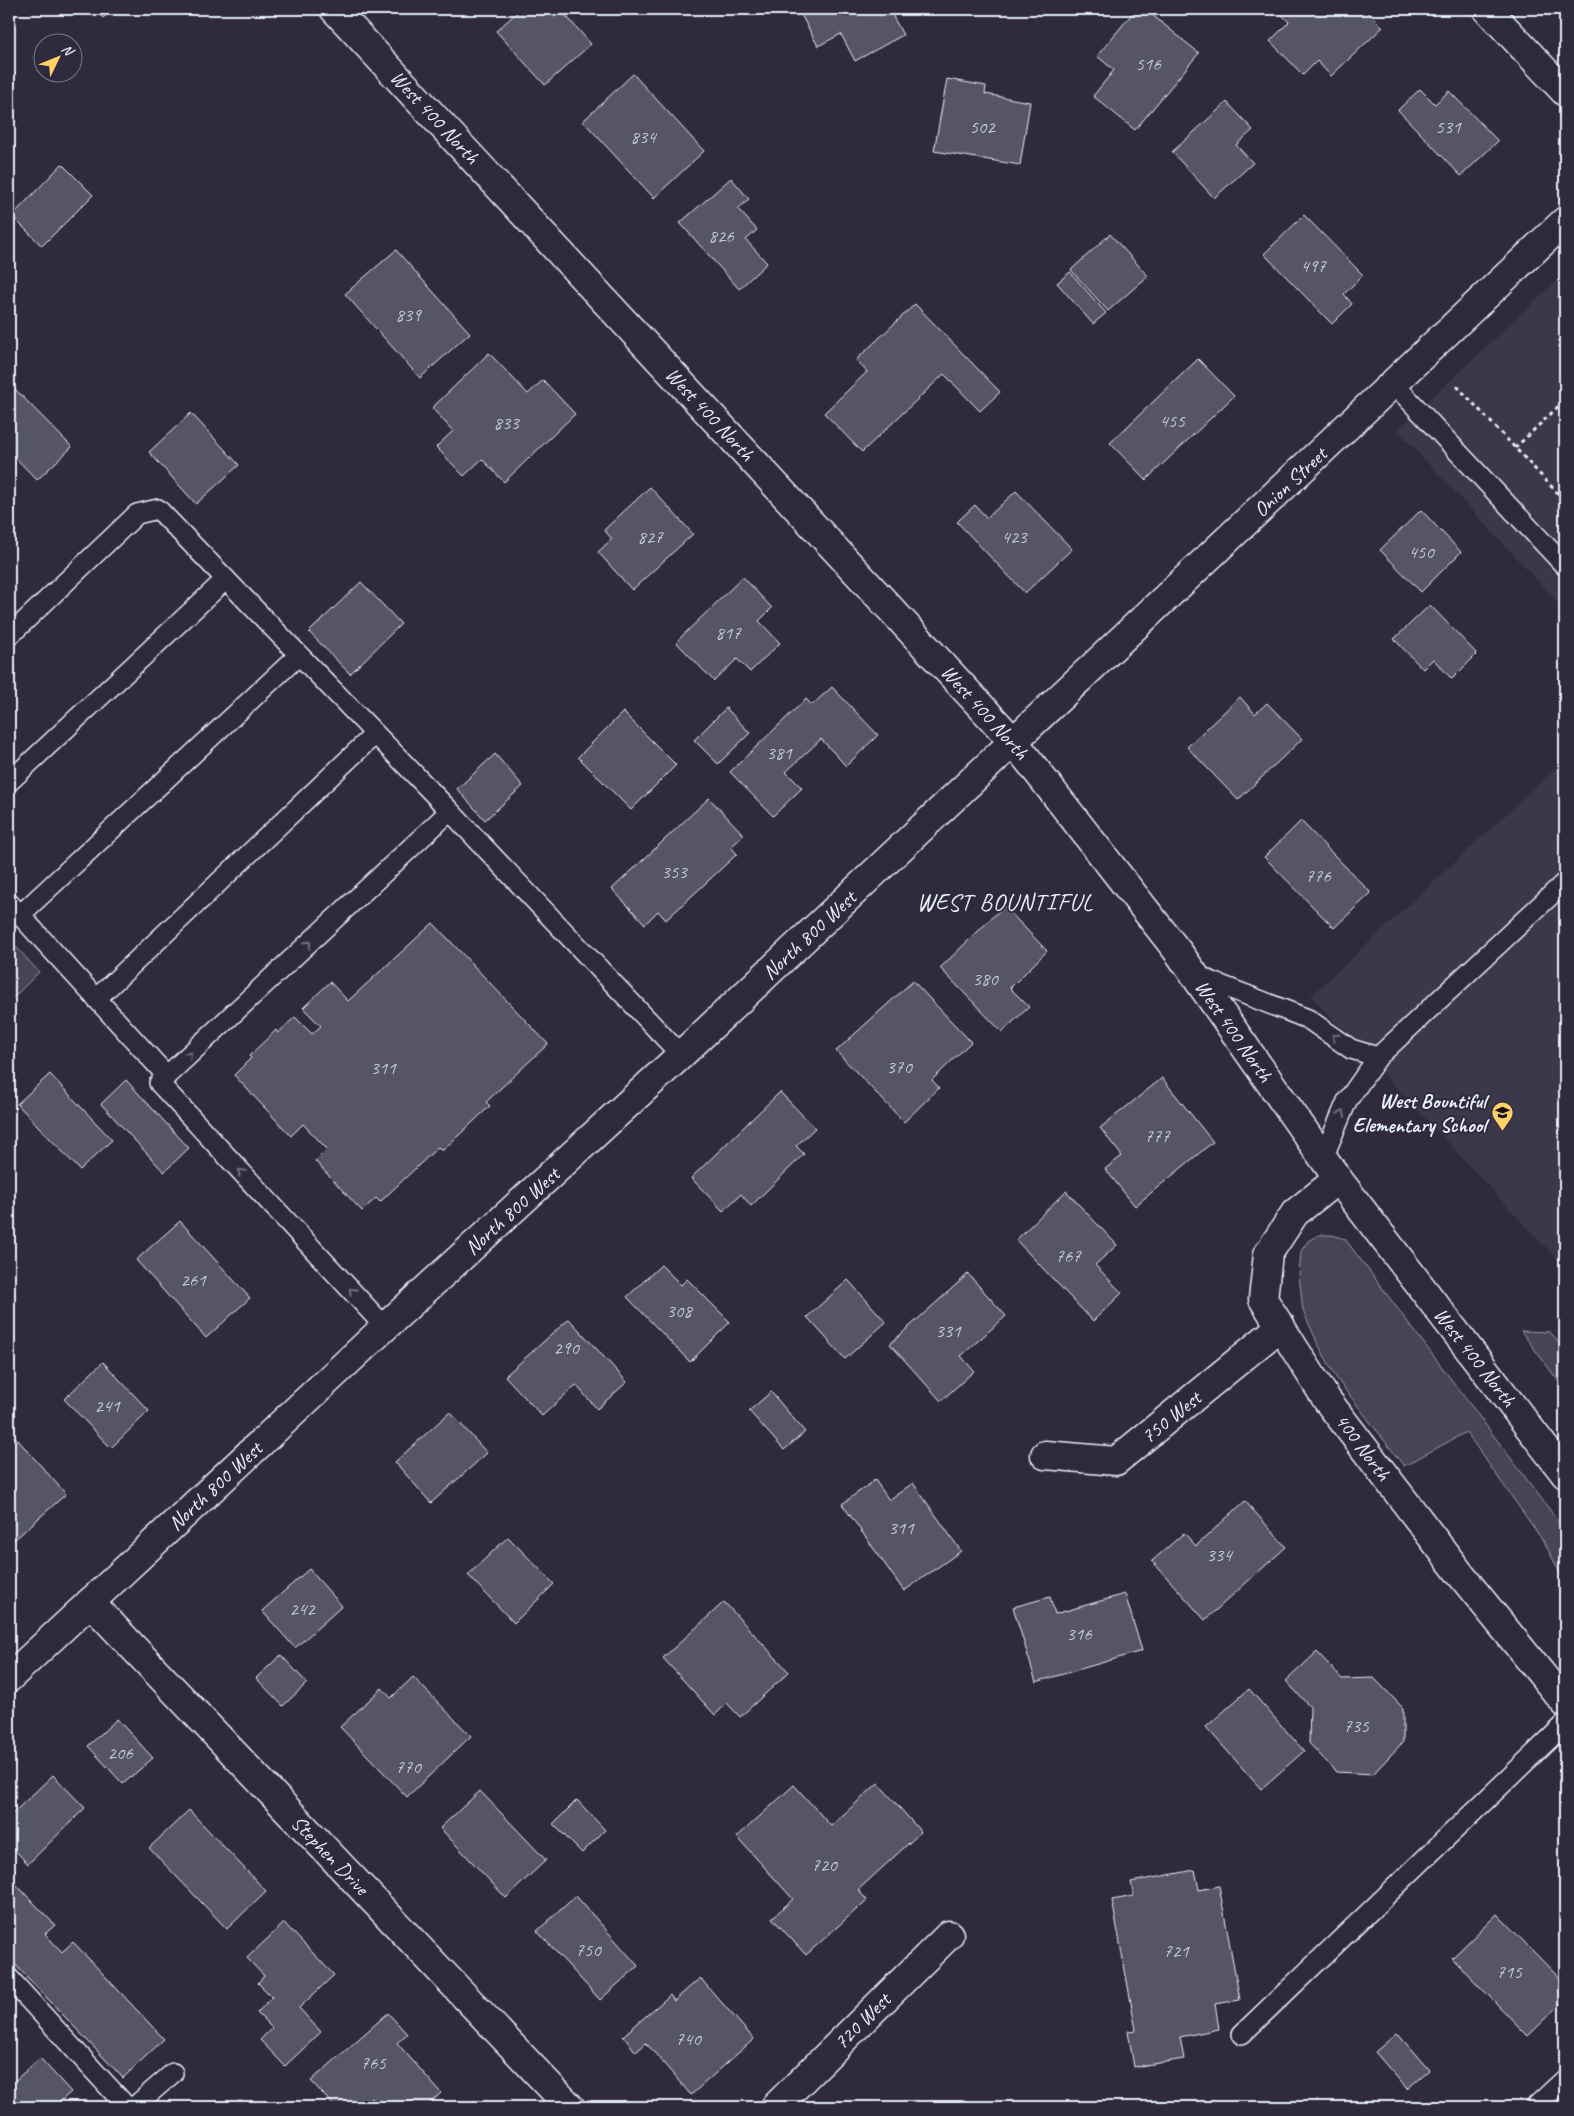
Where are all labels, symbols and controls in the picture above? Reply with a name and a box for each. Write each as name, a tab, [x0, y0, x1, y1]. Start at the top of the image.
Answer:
north arrow	[32, 32, 82, 82]
text: N	[58, 41, 78, 60]
house number: 516	[1135, 52, 1162, 76]
street label: West 400 North	[385, 65, 485, 170]
house number: 502	[969, 115, 996, 139]
house number: 531	[1435, 115, 1462, 139]
house number: 834	[630, 125, 658, 149]
house number: 826	[708, 224, 735, 248]
house number: 497	[1300, 254, 1327, 278]
house number: 839	[395, 303, 422, 327]
street label: West 400 North	[660, 362, 760, 467]
house number: 455	[1159, 409, 1186, 433]
house number: 833	[493, 411, 520, 435]
street label: Onion Street	[1248, 440, 1334, 523]
house number: 827	[637, 525, 664, 549]
house number: 423	[1001, 525, 1028, 549]
house number: 450	[1408, 540, 1435, 564]
house number: 817	[715, 621, 742, 645]
street label: West 400 North	[936, 659, 1035, 765]
house number: 381	[766, 741, 793, 765]
house number: 353	[661, 860, 688, 884]
house number: 776	[1305, 864, 1332, 888]
street label: North 800 West	[757, 884, 863, 985]
district label: WEST BOUNTIFUL	[917, 887, 1093, 917]
one-way arrow	[302, 941, 311, 950]
house number: 380	[972, 967, 999, 991]
street label: West 400 North	[1189, 975, 1279, 1087]
one-way arrow	[1331, 1034, 1340, 1043]
one-way arrow	[183, 1052, 192, 1061]
house number: 370	[886, 1055, 913, 1079]
house number: 311	[370, 1056, 397, 1080]
place label: West Bountiful Elementary School	[1353, 1088, 1490, 1138]
school or university icon: West Bountiful Elementary School	[1490, 1101, 1514, 1132]
one-way arrow	[1335, 1109, 1346, 1118]
house number: 777	[1144, 1124, 1171, 1148]
street label: North 800 West	[459, 1160, 566, 1260]
one-way arrow	[238, 1169, 247, 1178]
house number: 767	[1055, 1244, 1082, 1268]
house number: 261	[180, 1268, 207, 1292]
one-way arrow	[349, 1288, 358, 1297]
house number: 308	[666, 1299, 694, 1323]
street label: West 400 North	[1428, 1302, 1522, 1412]
house number: 331	[935, 1319, 962, 1343]
house number: 290	[553, 1336, 580, 1360]
street label: 750 West	[1136, 1384, 1208, 1449]
house number: 241	[94, 1394, 121, 1418]
street label: 400 North	[1329, 1408, 1397, 1486]
street label: North 800 West	[163, 1435, 269, 1536]
house number: 311	[888, 1516, 915, 1540]
house number: 334	[1206, 1543, 1234, 1567]
house number: 242	[289, 1597, 316, 1621]
house number: 316	[1066, 1622, 1093, 1646]
house number: 735	[1343, 1714, 1370, 1738]
house number: 206	[107, 1741, 134, 1765]
house number: 770	[395, 1755, 422, 1779]
street label: Stephen Drive	[286, 1810, 376, 1902]
house number: 720	[811, 1853, 838, 1877]
house number: 750	[575, 1938, 602, 1962]
house number: 721	[1163, 1939, 1190, 1963]
house number: 715	[1496, 1960, 1523, 1984]
street label: 720 West	[828, 1986, 897, 2055]
house number: 740	[675, 2027, 702, 2051]
house number: 765	[360, 2051, 387, 2075]

